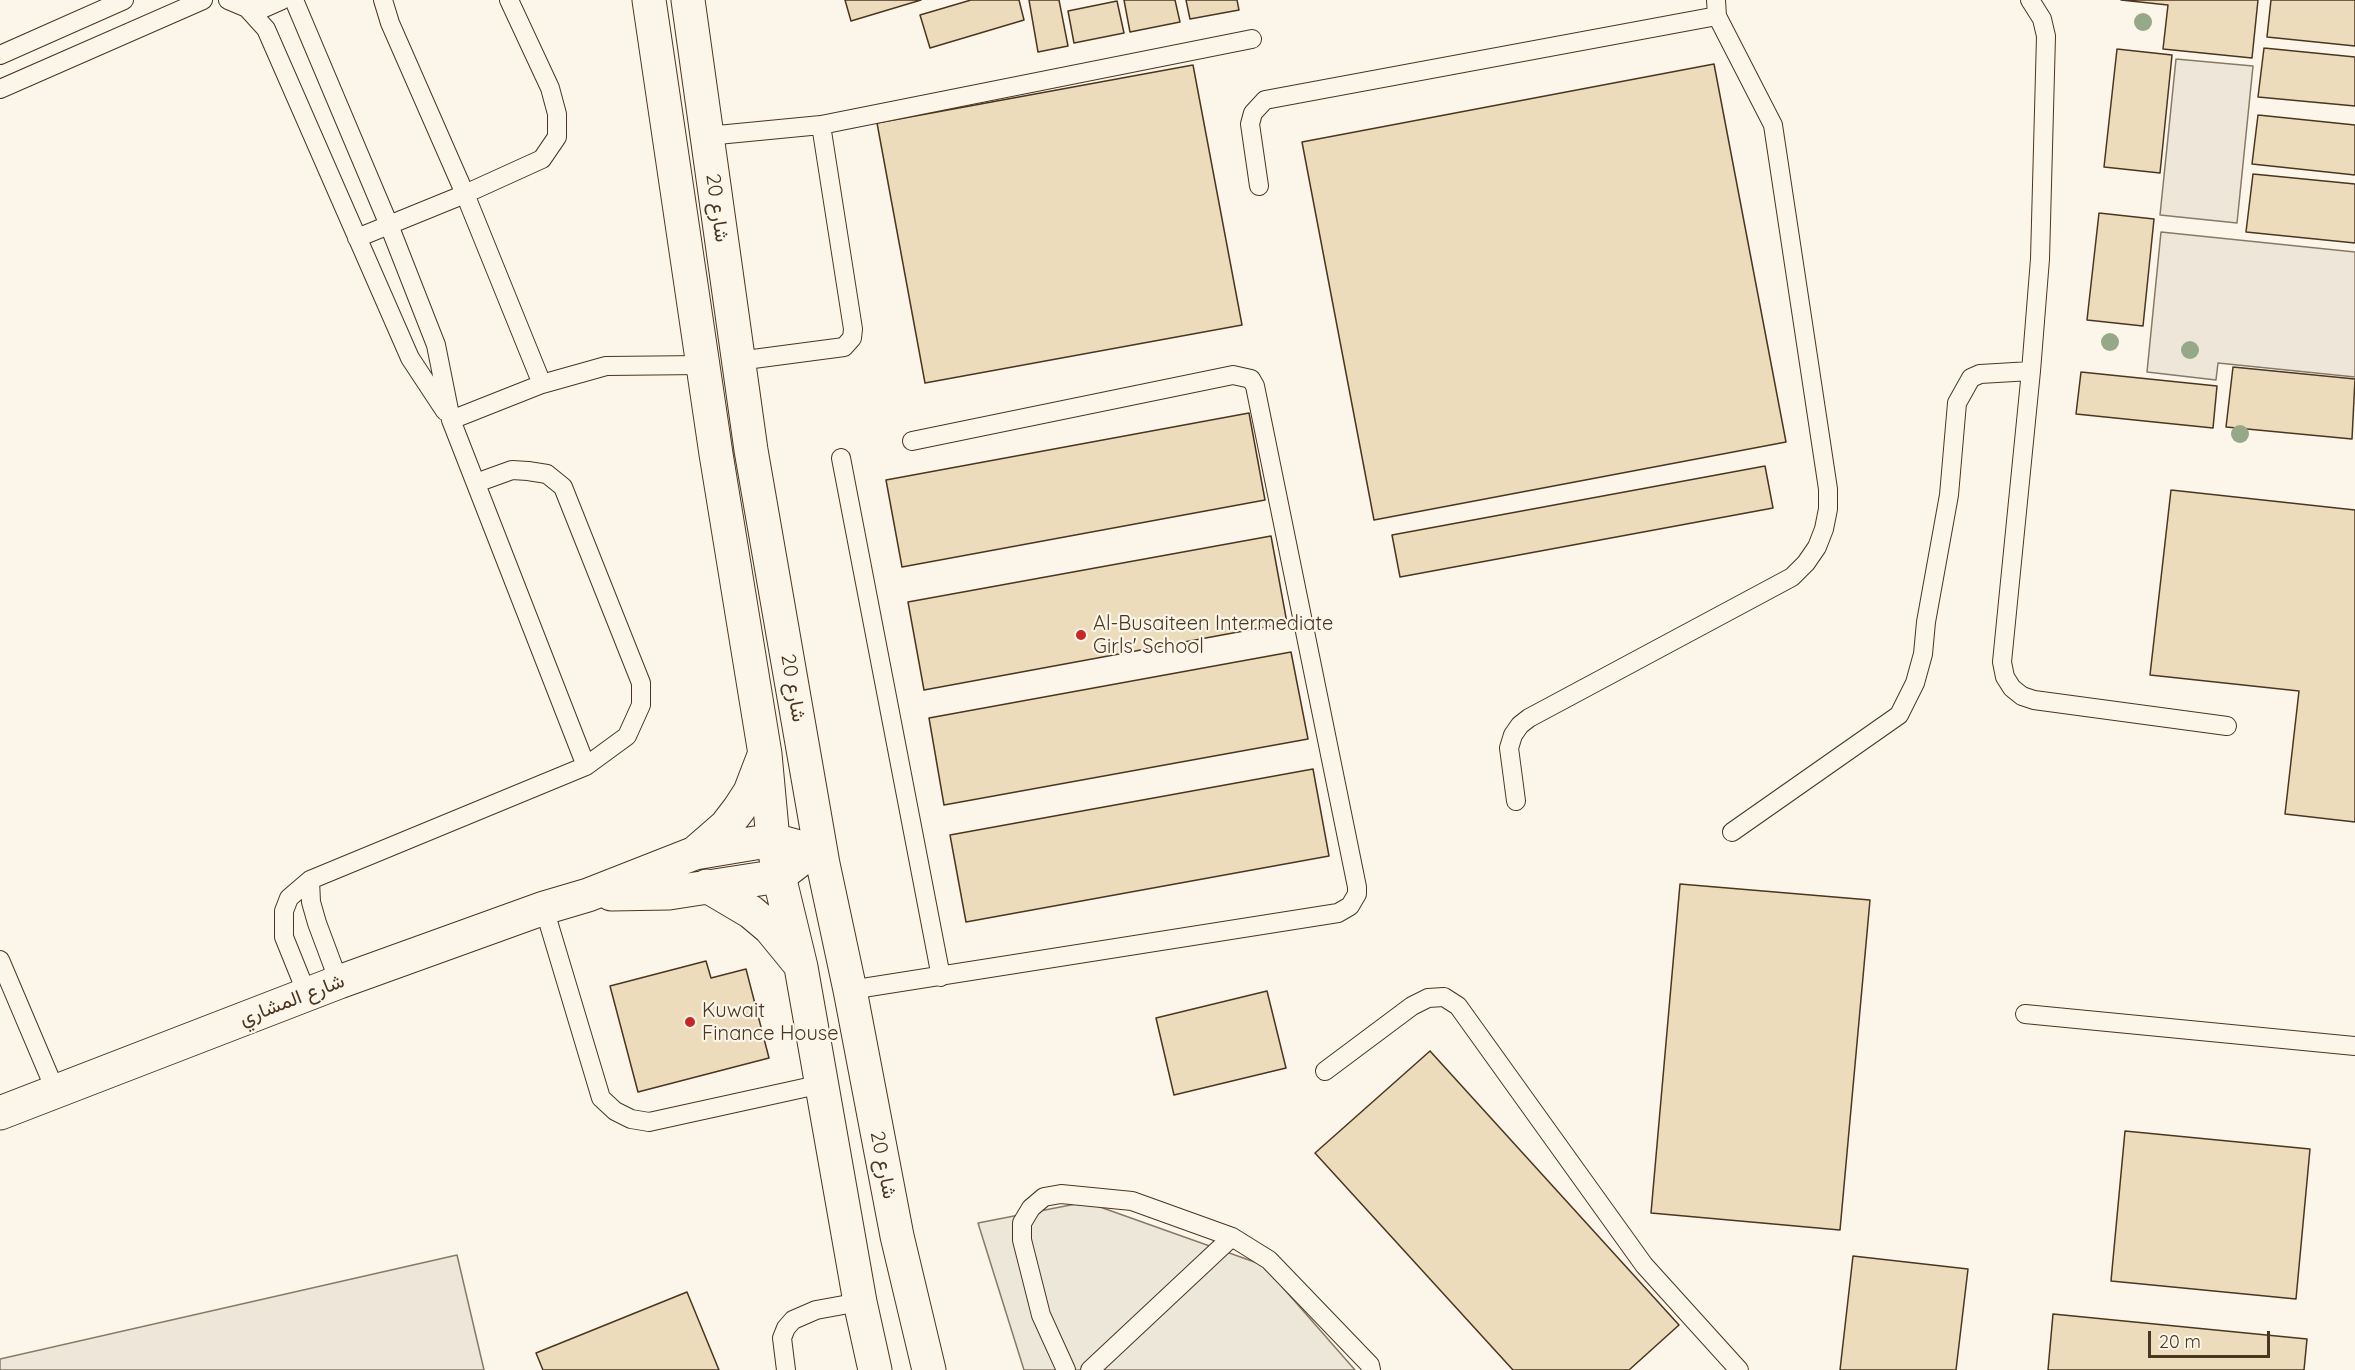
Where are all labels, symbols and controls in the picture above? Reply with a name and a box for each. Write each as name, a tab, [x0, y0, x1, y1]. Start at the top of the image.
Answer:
street label: شارع 20	[700, 172, 734, 244]
place label: Al-Busaiteen Intermediate Girls' School	[1093, 612, 1333, 659]
marker: Al-Busaiteen Intermediate Girls' School	[1074, 628, 1088, 642]
street label: شارع 20	[775, 652, 811, 724]
street label: شارع المشاري	[236, 969, 348, 1031]
place label: Kuwait Finance House	[702, 999, 838, 1046]
marker: Kuwait Finance House	[683, 1015, 697, 1029]
street label: شارع 20	[865, 1129, 901, 1201]
scale bar	[2151, 1319, 2272, 1357]
text: 20 m	[2159, 1330, 2201, 1353]

